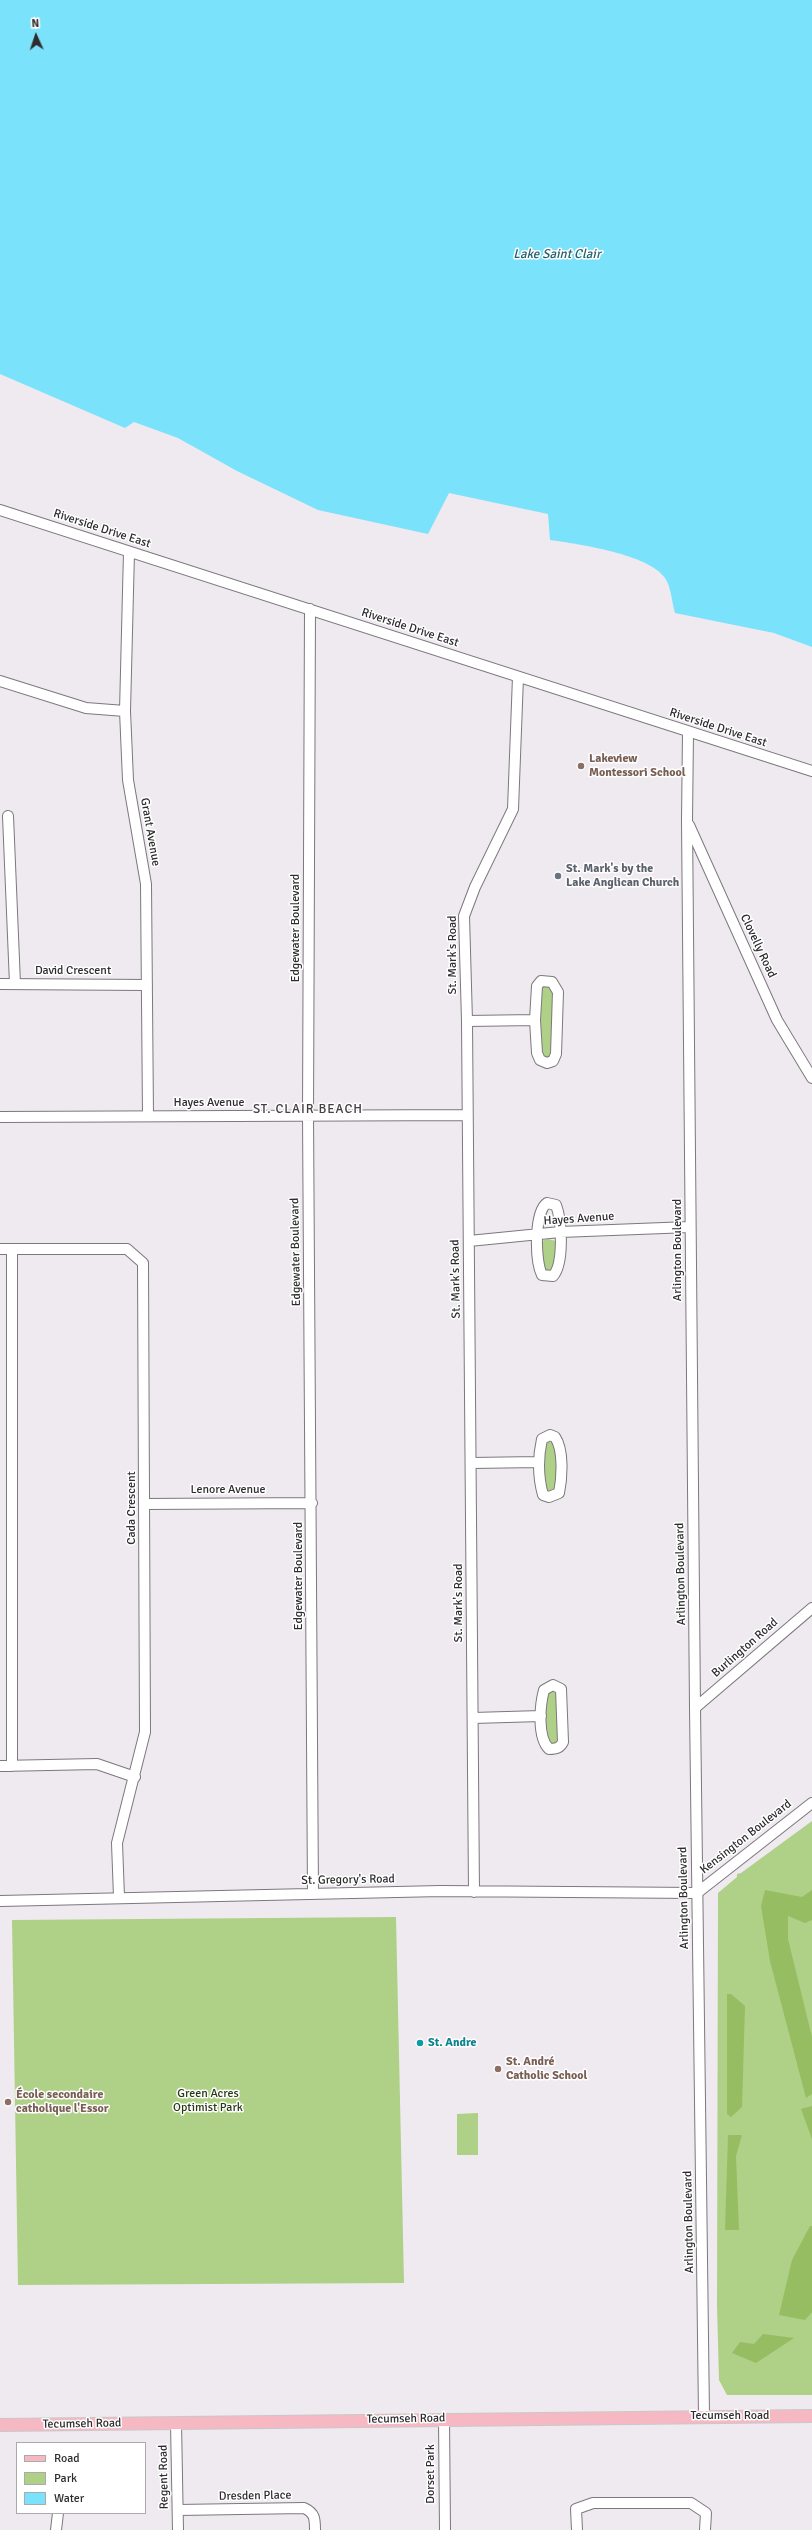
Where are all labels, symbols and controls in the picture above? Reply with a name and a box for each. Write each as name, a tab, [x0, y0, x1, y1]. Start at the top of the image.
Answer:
north arrow	[16, 16, 56, 56]
text: N	[31, 17, 40, 30]
water label: Lake Saint Clair	[513, 247, 601, 263]
street label: Riverside Drive East	[52, 506, 152, 552]
street label: Riverside Drive East	[360, 605, 460, 651]
street label: Riverside Drive East	[668, 705, 768, 751]
place label: Lakeview Montessori School	[589, 752, 685, 780]
marker: Lakeview Montessori School	[576, 761, 586, 771]
street label: Grant Avenue	[137, 797, 163, 867]
place label: St. Mark's by the Lake Anglican Church	[566, 862, 679, 890]
marker: St. Mark's by the Lake Anglican Church	[553, 871, 563, 881]
street label: Edgewater Boulevard	[289, 874, 303, 982]
street label: Clovelly Road	[737, 912, 779, 980]
street label: St. Mark's Road	[446, 916, 460, 994]
street label: David Crescent	[35, 964, 111, 978]
street label: Hayes Avenue	[174, 1096, 244, 1110]
district label: ST. CLAIR BEACH	[253, 1102, 363, 1118]
street label: Edgewater Boulevard	[288, 1198, 304, 1306]
street label: Arlington Boulevard	[671, 1199, 685, 1301]
street label: Hayes Avenue	[543, 1209, 615, 1229]
street label: St. Mark's Road	[448, 1239, 464, 1319]
street label: Cada Crescent	[125, 1471, 139, 1545]
street label: Lenore Avenue	[190, 1483, 266, 1497]
street label: Edgewater Boulevard	[292, 1522, 306, 1630]
street label: Arlington Boulevard	[673, 1523, 689, 1625]
street label: St. Mark's Road	[452, 1564, 466, 1642]
street label: Burlington Road	[709, 1615, 781, 1681]
street label: Kensington Boulevard	[697, 1797, 795, 1877]
street label: Arlington Boulevard	[676, 1847, 692, 1949]
street label: St. Gregory's Road	[301, 1872, 395, 1888]
place label: St. Andre	[428, 2036, 476, 2050]
marker: St. Andre	[415, 2038, 425, 2048]
place label: St. André Catholic School	[506, 2055, 587, 2083]
marker: St. André Catholic School	[493, 2064, 503, 2074]
park label: Green Acres Optimist Park	[173, 2087, 243, 2115]
place label: École secondaire catholique l'Essor	[16, 2088, 109, 2116]
marker: École secondaire catholique l'Essor	[3, 2097, 13, 2107]
street label: Arlington Boulevard	[681, 2171, 697, 2273]
street label: Tecumseh Road	[691, 2409, 769, 2423]
street label: Tecumseh Road	[366, 2411, 446, 2427]
street label: Tecumseh Road	[42, 2416, 122, 2432]
legend	[16, 2442, 146, 2514]
street label: Dorset Park	[424, 2444, 438, 2504]
street label: Regent Road	[156, 2445, 172, 2509]
text: Road	[54, 2451, 80, 2466]
text: Park	[54, 2471, 77, 2486]
street label: Dresden Place	[219, 2488, 291, 2504]
text: Water	[54, 2491, 84, 2506]

